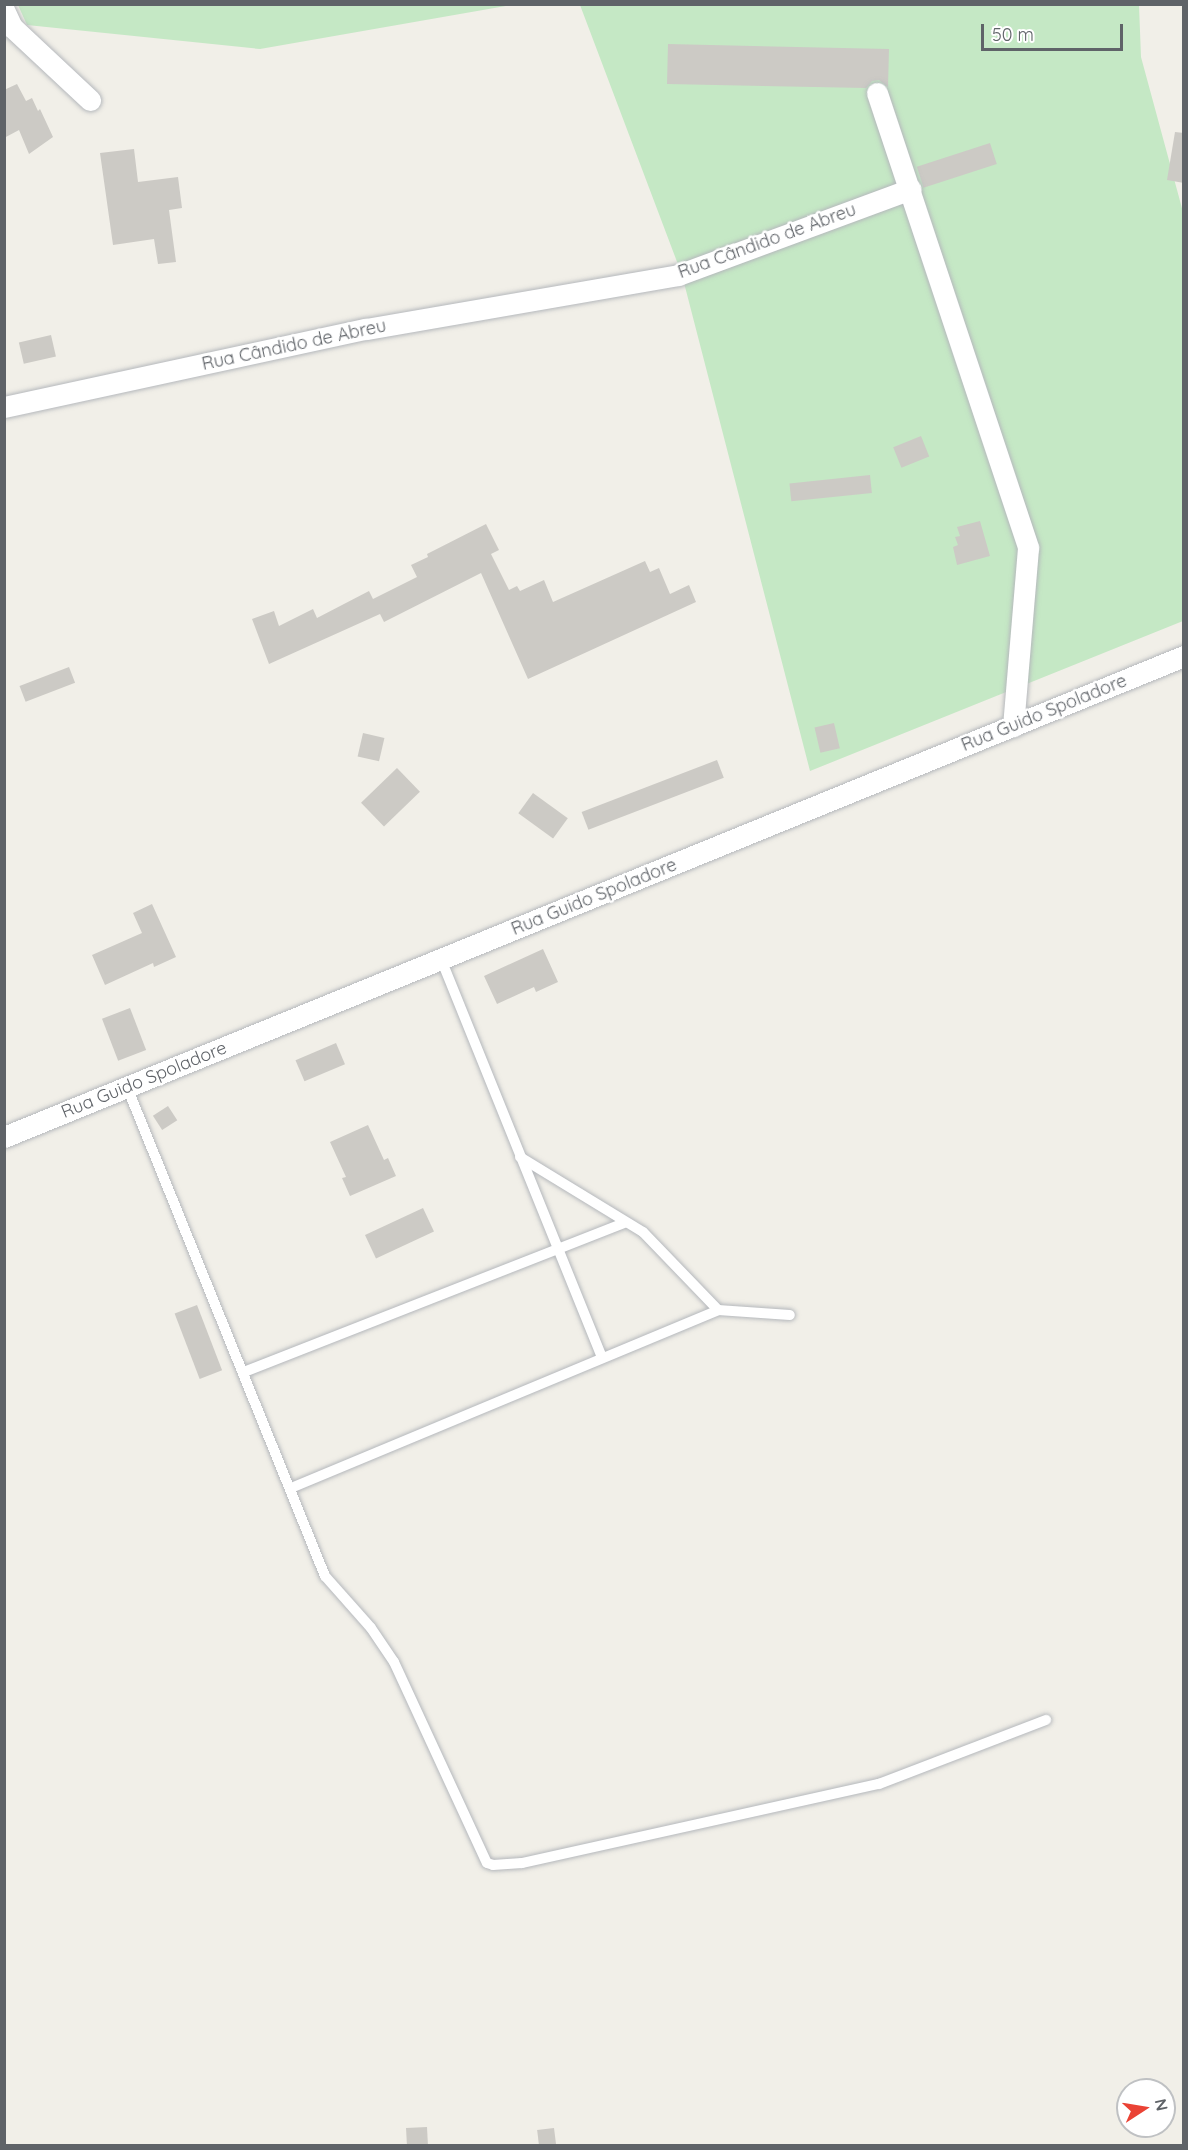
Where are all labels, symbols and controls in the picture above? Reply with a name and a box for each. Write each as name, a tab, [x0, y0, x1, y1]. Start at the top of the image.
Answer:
scale bar	[984, 12, 1126, 50]
text: 50 m	[992, 23, 1034, 46]
street label: Rua Cândido de Abreu	[675, 199, 859, 283]
street label: Rua Cândido de Abreu	[200, 315, 388, 375]
street label: Rua Guido Spoladore	[958, 670, 1130, 756]
street label: Rua Guido Spoladore	[508, 854, 680, 940]
street label: Rua Guido Spoladore	[58, 1037, 230, 1123]
north arrow	[1116, 2078, 1176, 2138]
text: N	[1151, 2097, 1173, 2112]

